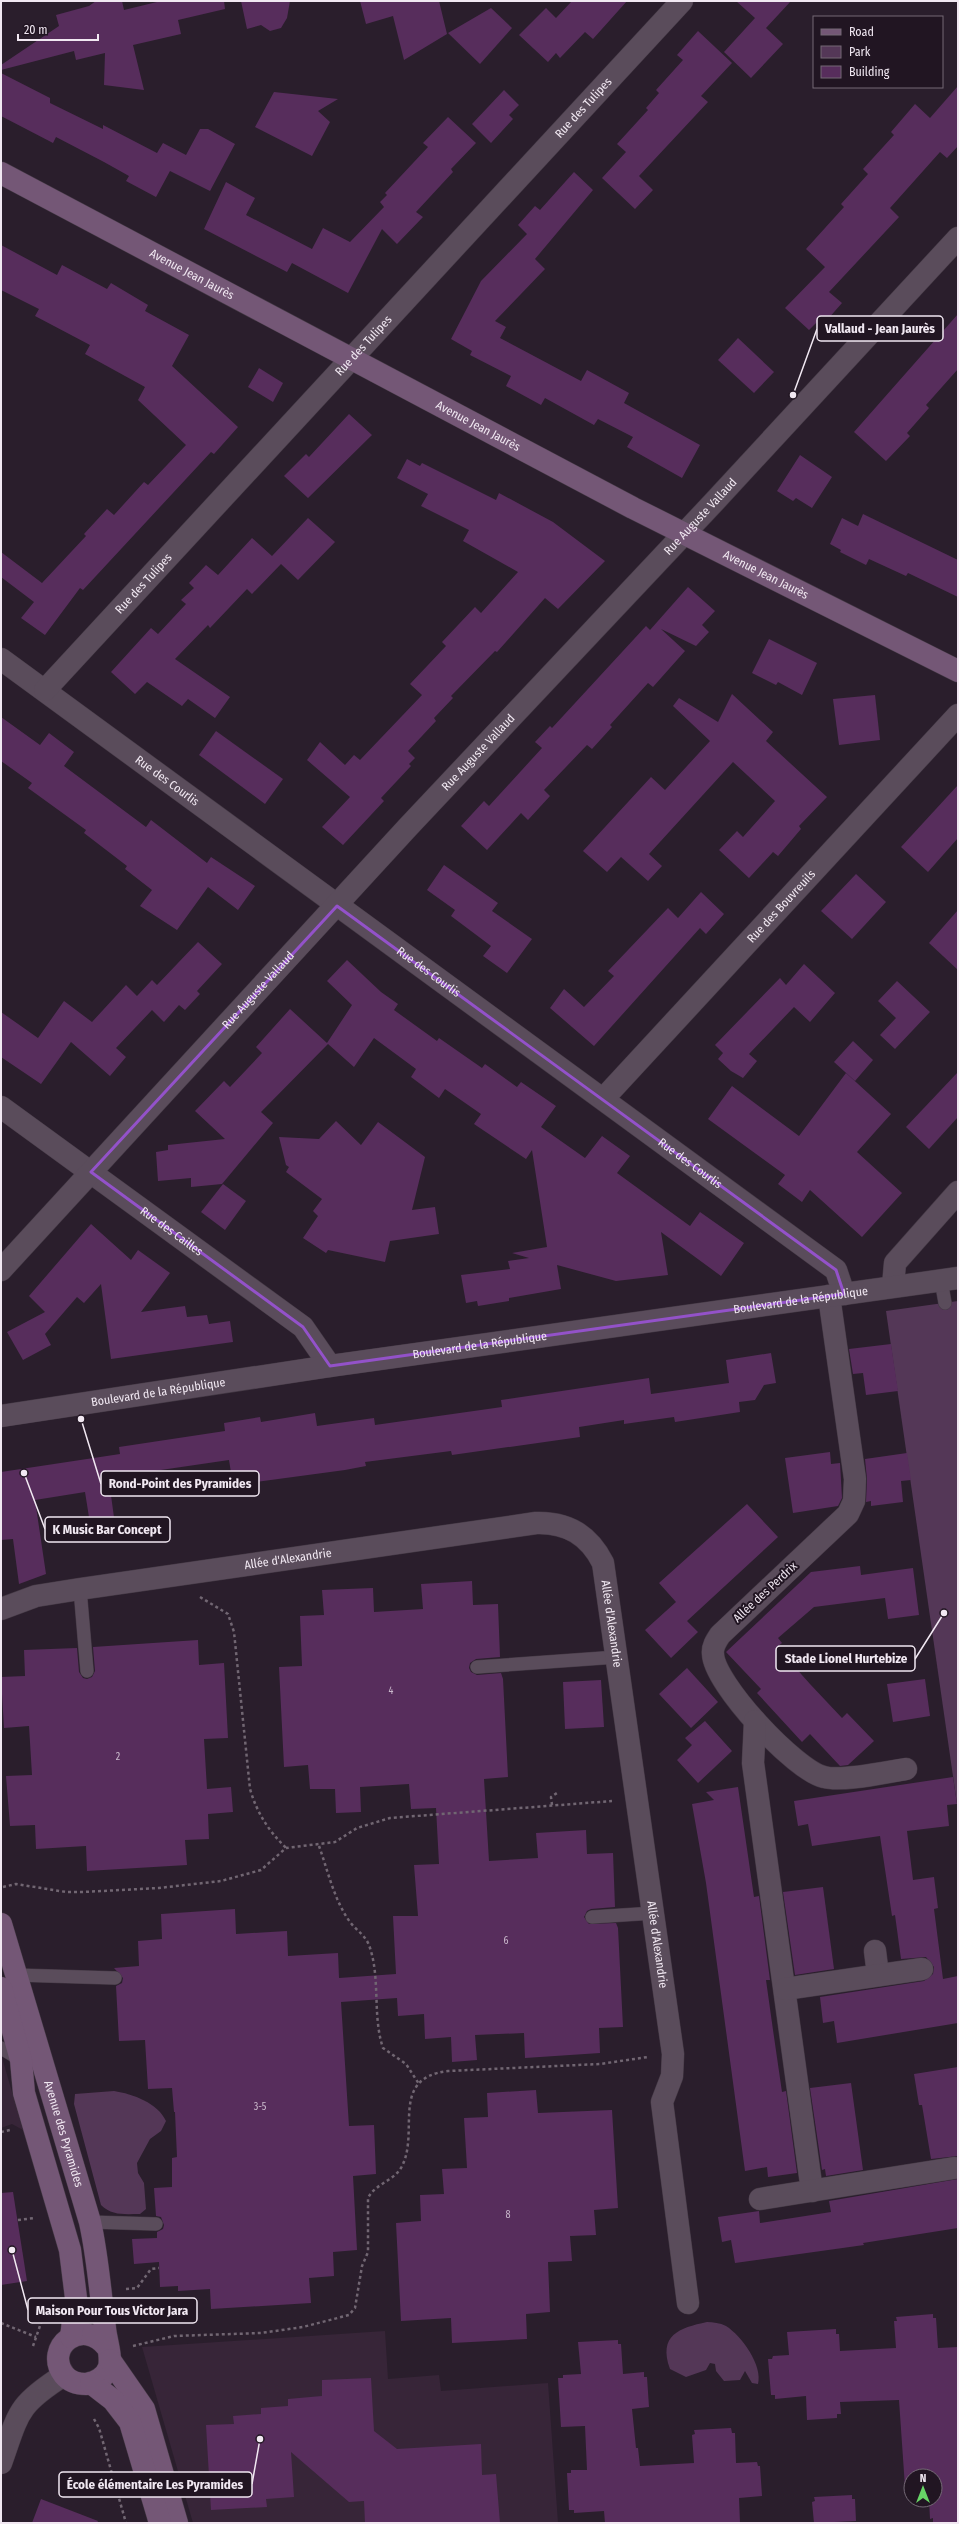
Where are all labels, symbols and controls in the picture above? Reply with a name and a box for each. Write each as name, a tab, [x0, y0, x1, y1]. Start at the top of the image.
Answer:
scale bar	[18, 16, 98, 42]
legend	[813, 16, 943, 88]
text: 20 m	[24, 23, 48, 37]
text: Road	[849, 25, 874, 39]
text: Park	[849, 45, 871, 59]
text: Building	[849, 65, 890, 79]
street label: Rue des Tulipes	[552, 75, 615, 141]
street label: Avenue Jean Jaurès	[147, 246, 236, 302]
street label: Rue des Tulipes	[332, 313, 395, 379]
callout: Vallaud - Jean Jaurès	[817, 316, 943, 341]
text: Vallaud - Jean Jaurès	[824, 321, 935, 336]
street label: Avenue Jean Jaurès	[434, 398, 523, 454]
street label: Rue Auguste Vallaud	[661, 475, 740, 558]
street label: Avenue Jean Jaurès	[721, 547, 811, 602]
street label: Rue des Tulipes	[112, 551, 175, 617]
street label: Rue Auguste Vallaud	[439, 711, 518, 794]
street label: Rue des Courlis	[132, 753, 202, 809]
street label: Rue des Bouvreuils	[744, 867, 818, 946]
street label: Rue des Courlis	[394, 944, 463, 1000]
street label: Rue Auguste Vallaud	[219, 949, 297, 1032]
street label: Rue des Courlis	[655, 1135, 725, 1191]
street label: Rue des Cailles	[137, 1204, 206, 1259]
street label: Boulevard de la République	[732, 1284, 869, 1316]
street label: Boulevard de la République	[412, 1329, 548, 1361]
street label: Boulevard de la République	[90, 1375, 226, 1409]
callout: Rond-Point des Pyramides	[101, 1471, 259, 1496]
text: Rond-Point des Pyramides	[109, 1476, 252, 1491]
callout: K Music Bar Concept	[45, 1517, 170, 1542]
text: K Music Bar Concept	[53, 1522, 162, 1537]
street label: Allée d'Alexandrie	[243, 1546, 333, 1572]
street label: Allée des Perdrix	[730, 1558, 800, 1625]
street label: Allée d'Alexandrie	[599, 1579, 625, 1668]
callout: Stade Lionel Hurtebize	[776, 1646, 915, 1671]
text: Stade Lionel Hurtebize	[785, 1651, 908, 1666]
house number: 4	[389, 1685, 394, 1697]
house number: 2	[116, 1751, 121, 1763]
street label: Allée d'Alexandrie	[644, 1900, 671, 1989]
house number: 6	[504, 1935, 509, 1947]
street label: Avenue des Pyramides	[41, 2079, 86, 2189]
house number: 3-5	[254, 2101, 267, 2113]
house number: 8	[506, 2209, 511, 2221]
callout: Maison Pour Tous Victor Jara	[28, 2298, 197, 2323]
text: Maison Pour Tous Victor Jara	[36, 2303, 189, 2318]
north arrow	[903, 2468, 943, 2508]
callout: École élémentaire Les Pyramides	[59, 2472, 252, 2497]
text: N	[920, 2472, 926, 2485]
text: École élémentaire Les Pyramides	[67, 2476, 244, 2492]

